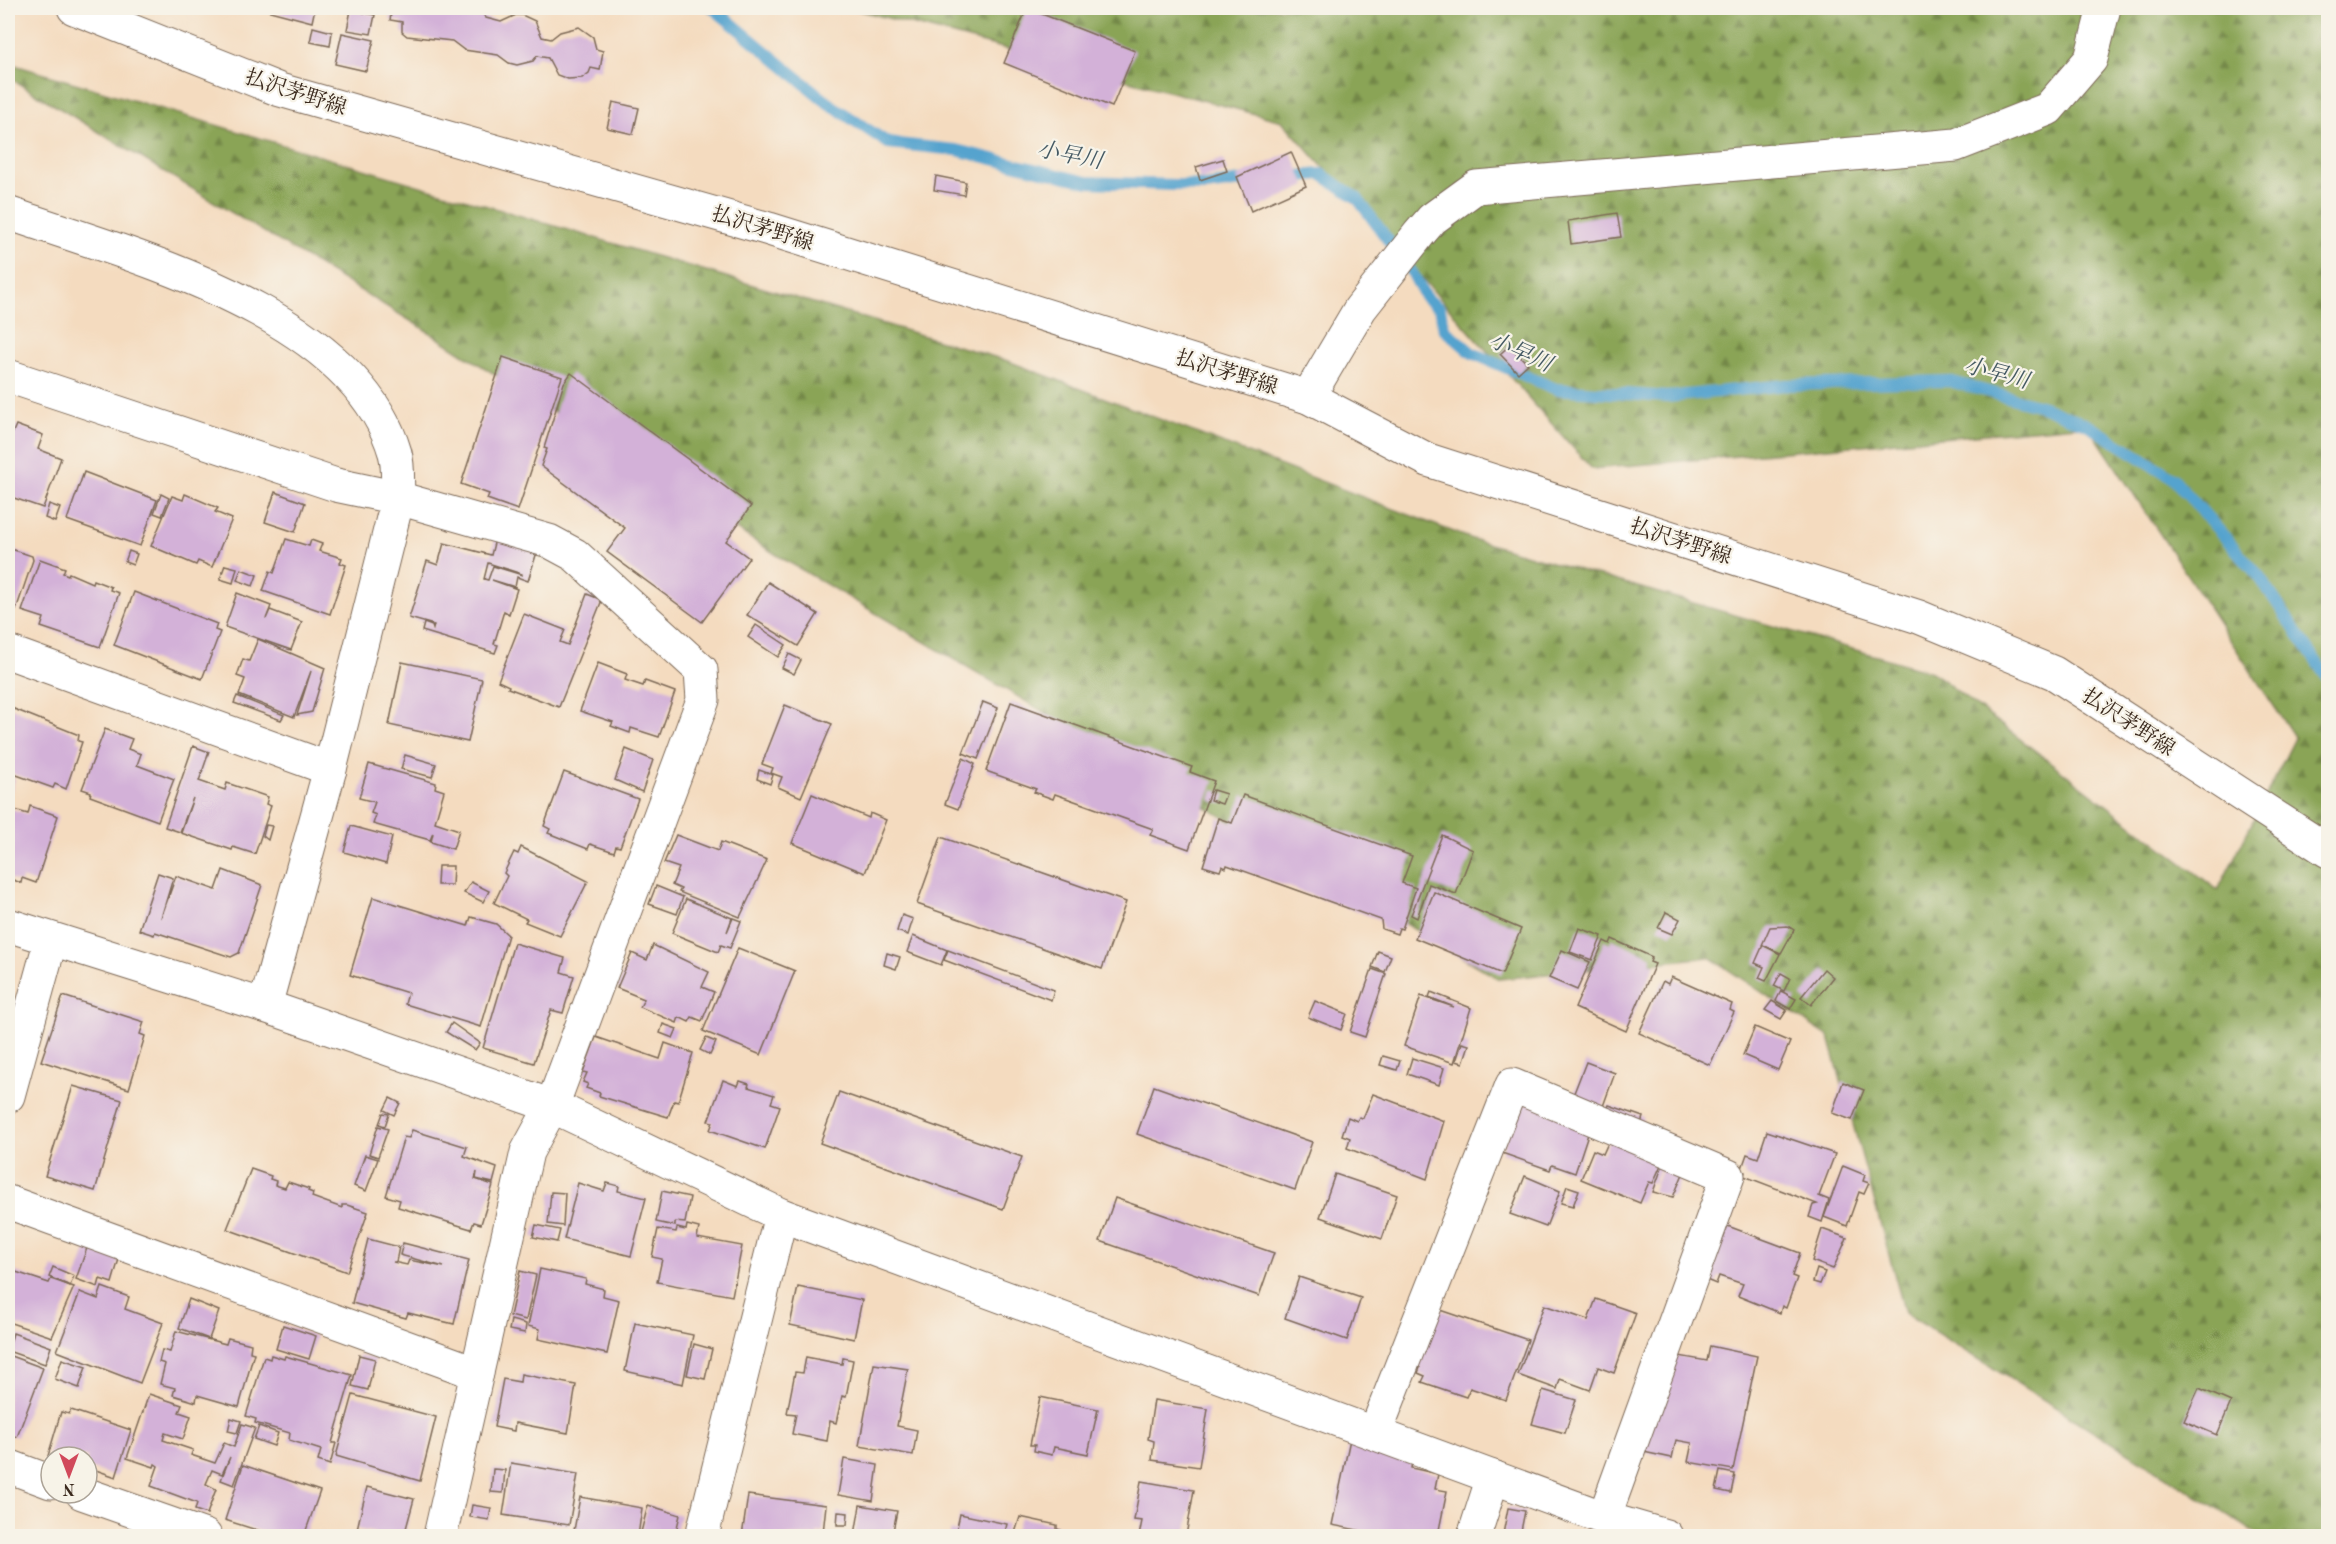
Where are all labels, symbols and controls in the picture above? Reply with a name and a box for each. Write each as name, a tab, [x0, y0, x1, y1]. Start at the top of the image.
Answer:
street label: 払沢茅野線	[242, 65, 349, 120]
water label: 小早川	[1035, 137, 1106, 173]
street label: 払沢茅野線	[709, 202, 816, 255]
water label: 小早川	[1486, 328, 1557, 377]
street label: 払沢茅野線	[1173, 346, 1280, 399]
water label: 小早川	[1962, 353, 2034, 394]
street label: 払沢茅野線	[1627, 514, 1734, 569]
street label: 払沢茅野線	[2078, 684, 2179, 761]
north arrow	[39, 1445, 99, 1505]
text: N	[62, 1480, 75, 1496]

